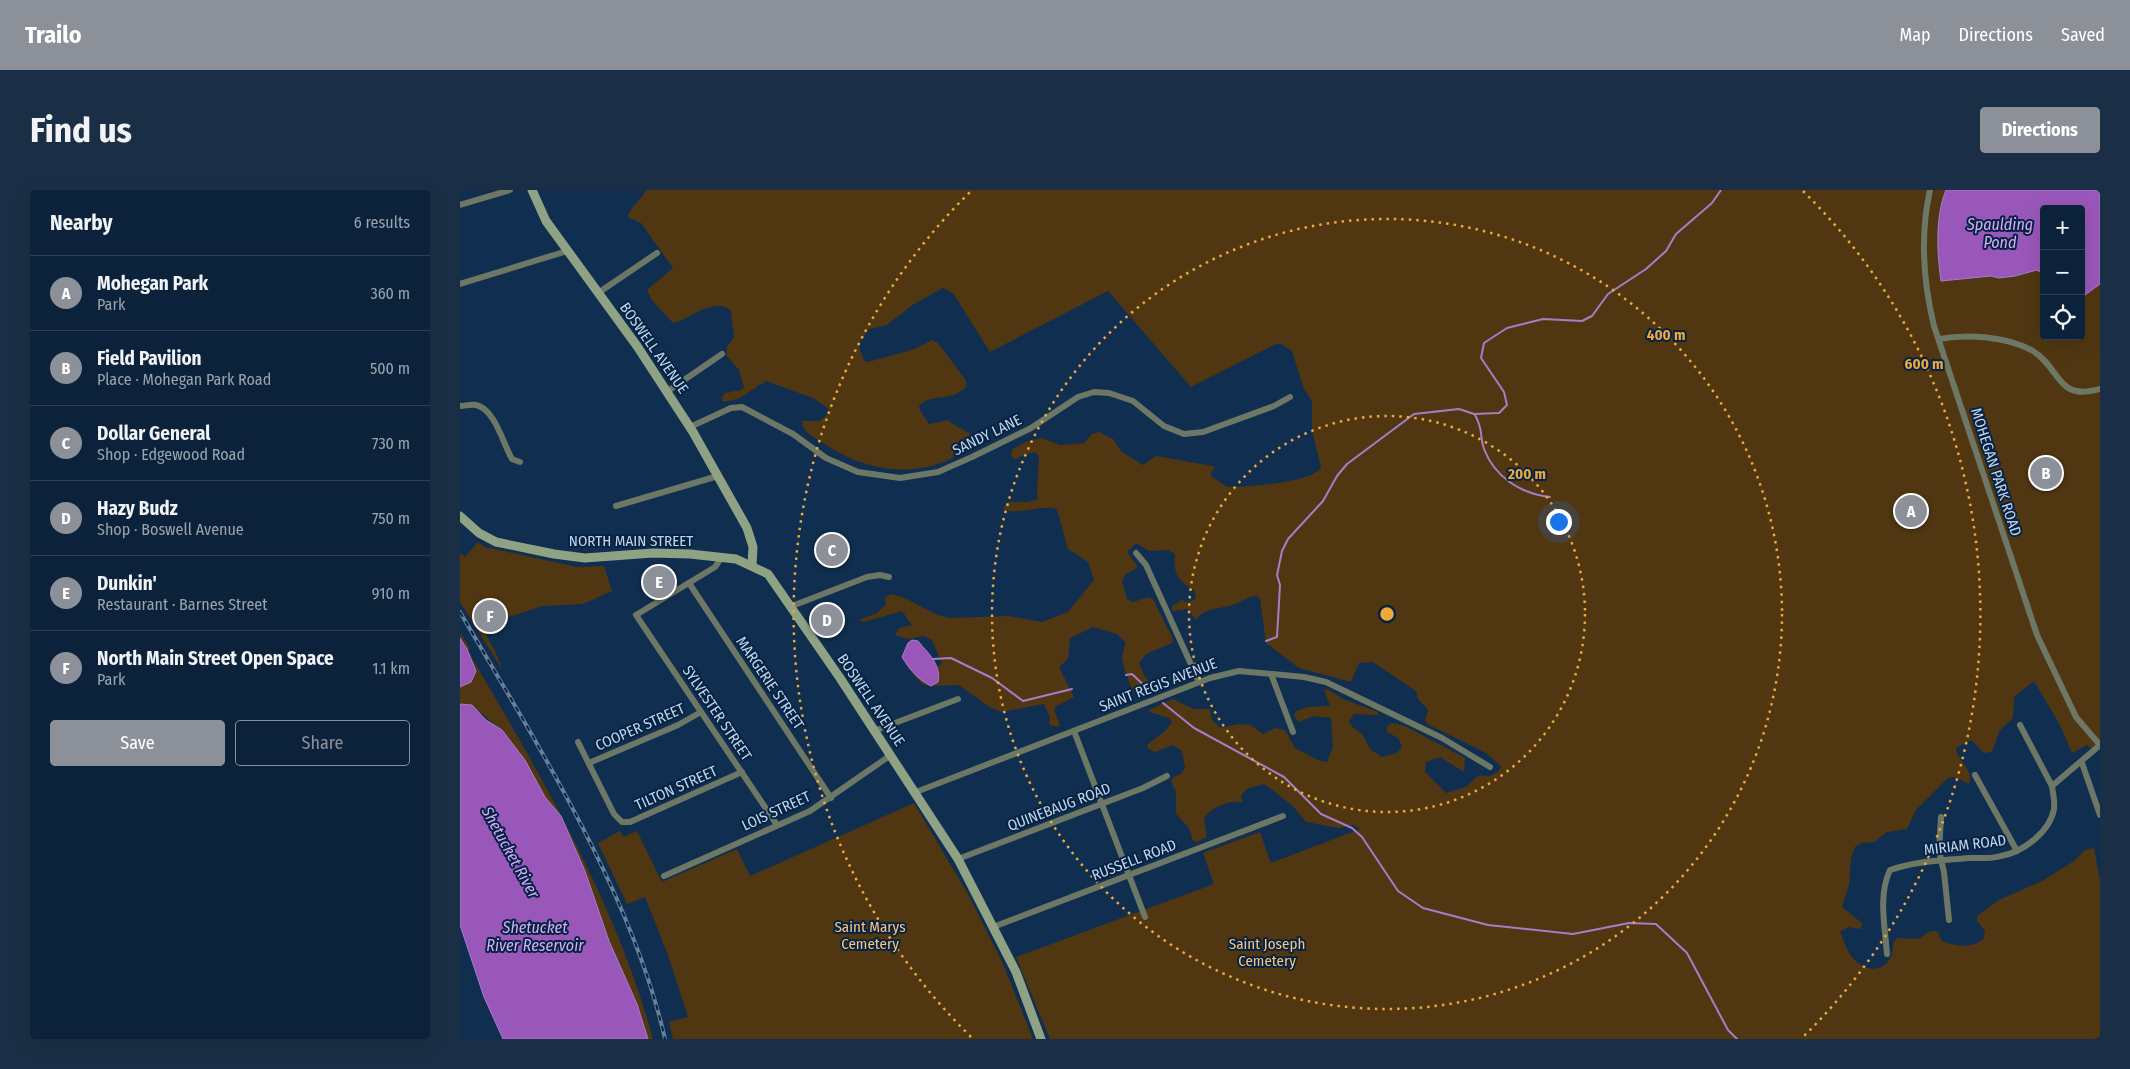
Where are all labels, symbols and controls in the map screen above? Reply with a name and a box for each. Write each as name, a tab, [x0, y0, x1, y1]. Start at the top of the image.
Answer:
text: Trailo	[25, 21, 82, 49]
text: Map	[1899, 24, 1931, 46]
text: Directions	[1959, 24, 2033, 46]
text: Saved	[2061, 24, 2105, 46]
button: Directions	[1980, 107, 2100, 153]
text: Find us	[30, 109, 132, 151]
map controls	[2040, 205, 2085, 340]
button: +	[2040, 205, 2085, 250]
text: Nearby	[50, 210, 112, 236]
text: 6 results	[354, 213, 410, 232]
water label: Spaulding Pond	[1966, 215, 2033, 252]
button: −	[2040, 250, 2085, 295]
text: Mohegan Park	[97, 272, 208, 295]
text: A	[62, 284, 70, 303]
text: 360 m	[370, 284, 410, 303]
text: Park	[97, 295, 125, 314]
button: locate	[2040, 295, 2085, 340]
street label: BOSWELL AVENUE	[616, 299, 692, 397]
text: 400 m	[1647, 326, 1685, 344]
text: Field Pavilion	[97, 347, 202, 370]
text: 600 m	[1905, 355, 1943, 373]
text: B	[62, 359, 70, 378]
text: 500 m	[370, 359, 410, 378]
text: Place · Mohegan Park Road	[97, 370, 271, 389]
street label: MOHEGAN PARK ROAD	[1967, 406, 2025, 538]
street label: SANDY LANE	[950, 411, 1024, 459]
text: Dollar General	[97, 422, 210, 445]
text: C	[62, 434, 70, 453]
text: 730 m	[372, 434, 410, 453]
text: Shop · Edgewood Road	[97, 445, 245, 464]
pin: B	[2030, 454, 2062, 492]
text: 200 m	[1507, 465, 1546, 483]
pin: A	[1895, 492, 1927, 530]
text: Hazy Budz	[97, 497, 178, 520]
text: D	[61, 509, 71, 528]
text: 750 m	[372, 509, 410, 528]
your location	[1546, 509, 1572, 535]
text: Shop · Boswell Avenue	[97, 520, 244, 539]
pin: C	[816, 531, 848, 569]
street label: NORTH MAIN STREET	[569, 532, 693, 550]
pin: E	[643, 563, 675, 601]
text: Dunkin'	[97, 572, 157, 595]
text: E	[62, 584, 70, 603]
text: 910 m	[372, 584, 410, 603]
text: Restaurant · Barnes Street	[97, 595, 268, 614]
pin: F	[474, 597, 506, 635]
pin: D	[811, 601, 843, 639]
centre of rings	[1378, 605, 1396, 623]
street label: MARGERIE STREET	[732, 633, 808, 733]
text: North Main Street Open Space	[97, 647, 334, 670]
street label: BOSWELL AVENUE	[834, 650, 908, 750]
street label: SAINT REGIS AVENUE	[1097, 654, 1219, 716]
text: F	[62, 659, 70, 678]
text: 1.1 km	[372, 659, 410, 678]
street label: SYLVESTER STREET	[679, 662, 755, 764]
text: Park	[97, 670, 125, 689]
street label: COOPER STREET	[592, 699, 688, 755]
button: Save	[50, 720, 225, 766]
button: Share	[235, 720, 410, 766]
street label: TILTON STREET	[632, 762, 720, 814]
street label: QUINEBAUG ROAD	[1005, 779, 1113, 835]
street label: LOIS STREET	[739, 787, 813, 835]
water label: Shetucket River	[477, 802, 544, 902]
street label: MIRIAM ROAD	[1923, 831, 2007, 859]
street label: RUSSELL ROAD	[1089, 836, 1179, 884]
water label: Shetucket River Reservoir	[486, 918, 584, 955]
park label: Saint Marys Cemetery	[834, 918, 906, 953]
park label: Saint Joseph Cemetery	[1229, 935, 1305, 970]

